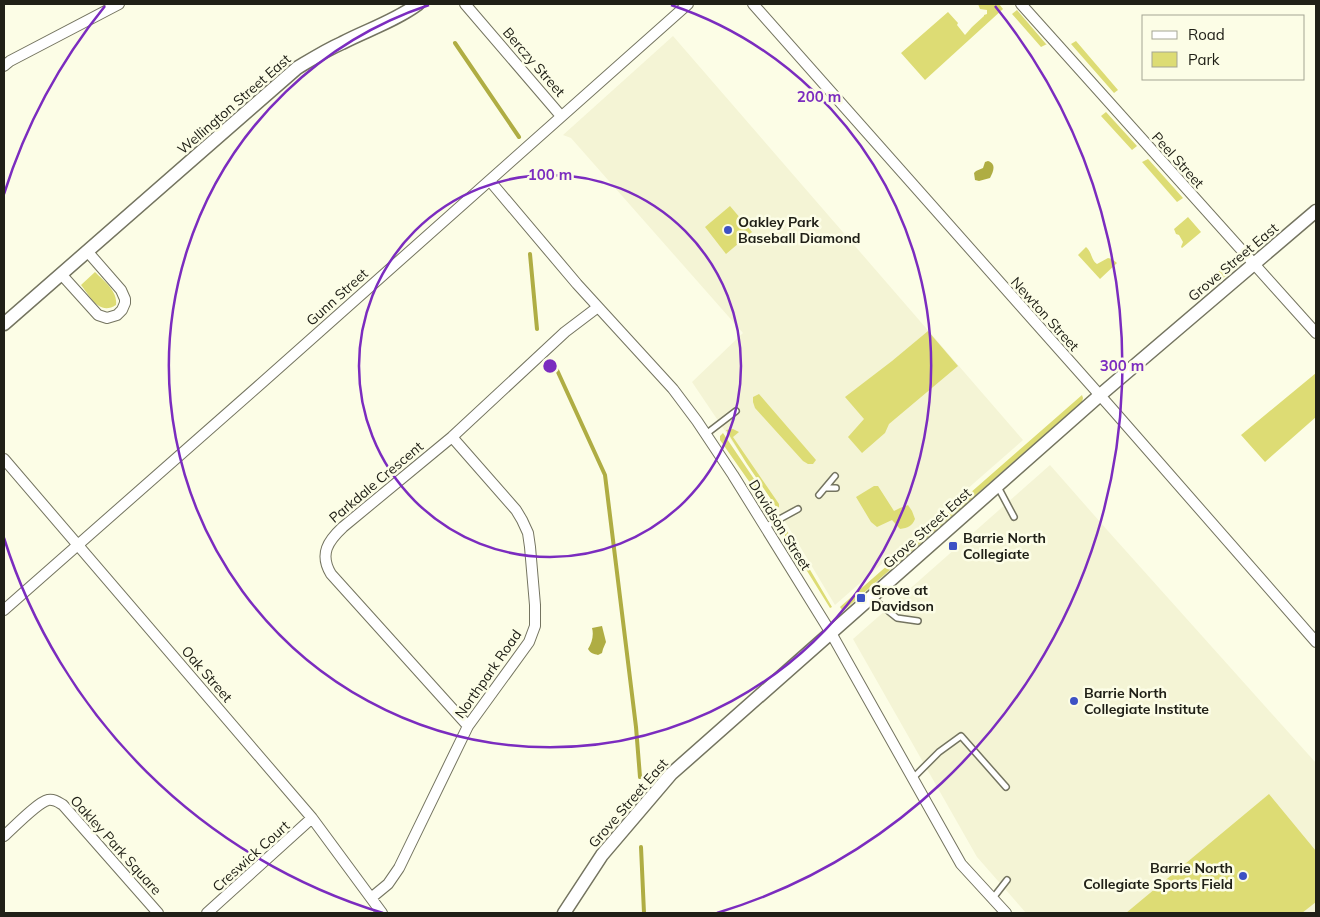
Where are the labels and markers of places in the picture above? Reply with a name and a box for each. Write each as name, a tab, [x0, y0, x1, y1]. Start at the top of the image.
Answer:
place label: Oakley Park Baseball Diamond	[738, 213, 861, 247]
marker: Oakley Park Baseball Diamond	[722, 224, 734, 236]
centre of rings	[541, 357, 559, 375]
place label: Barrie North Collegiate	[963, 529, 1046, 563]
marker: Barrie North Collegiate	[947, 540, 959, 552]
place label: Grove at Davidson	[871, 581, 934, 615]
marker: Grove at Davidson	[855, 592, 867, 604]
place label: Barrie North Collegiate Institute	[1084, 684, 1209, 718]
marker: Barrie North Collegiate Institute	[1068, 695, 1080, 707]
place label: Barrie North Collegiate Sports Field	[1083, 859, 1233, 893]
marker: Barrie North Collegiate Sports Field	[1237, 870, 1249, 882]

